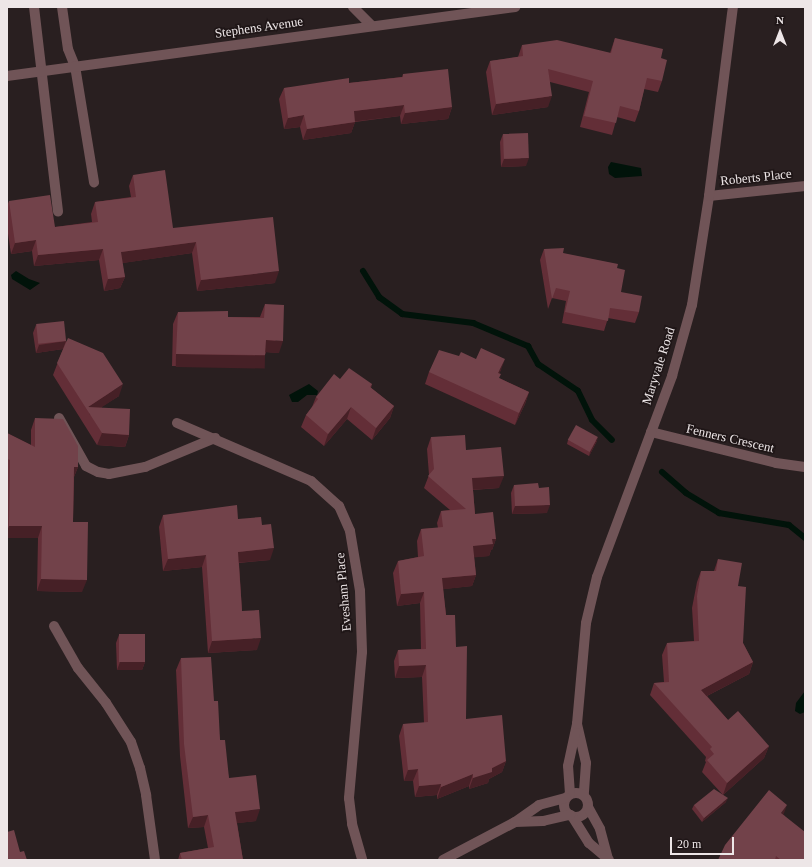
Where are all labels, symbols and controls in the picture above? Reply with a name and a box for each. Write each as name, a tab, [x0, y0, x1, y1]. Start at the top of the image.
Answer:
north arrow	[760, 12, 800, 52]
street label: Stephens Avenue	[214, 14, 304, 42]
text: N	[776, 14, 784, 26]
street label: Roberts Place	[719, 166, 793, 190]
street label: Maryvale Road	[639, 325, 679, 407]
street label: Fenners Crescent	[684, 421, 776, 457]
street label: Evesham Place	[333, 552, 355, 632]
scale bar	[672, 829, 736, 855]
text: 20 m	[677, 837, 701, 851]

